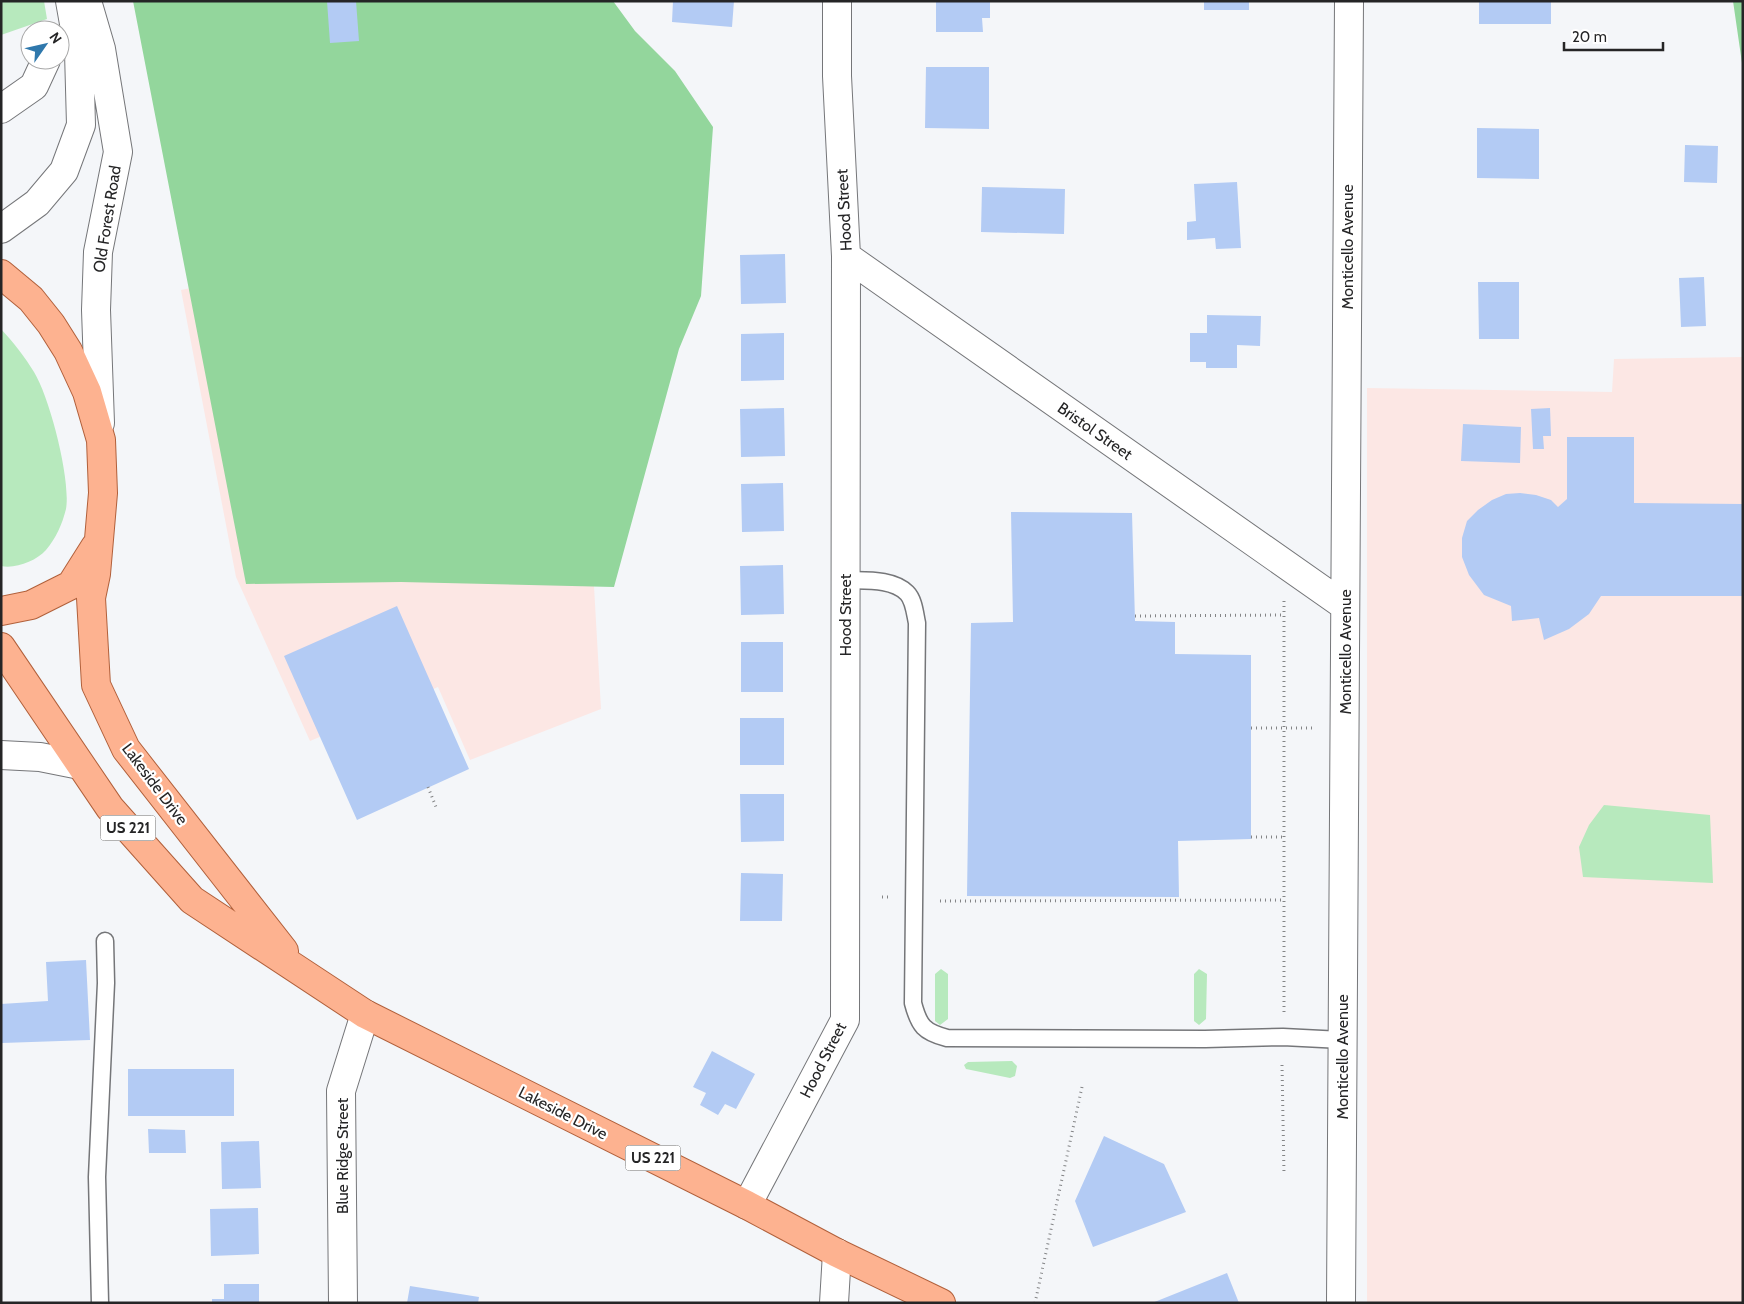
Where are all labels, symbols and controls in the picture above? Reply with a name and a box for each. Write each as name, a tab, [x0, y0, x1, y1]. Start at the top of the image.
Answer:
north arrow	[20, 20, 70, 70]
scale bar	[1564, 20, 1663, 52]
text: 20 m	[1572, 28, 1607, 46]
text: N	[46, 29, 66, 47]
street label: Old Forest Road	[89, 164, 125, 274]
street label: Hood Street	[832, 168, 856, 252]
street label: Monticello Avenue	[1338, 184, 1357, 310]
street label: Bristol Street	[1054, 398, 1137, 464]
street label: Hood Street	[836, 573, 855, 656]
street label: Monticello Avenue	[1336, 589, 1355, 715]
street label: Lakeside Drive	[118, 739, 192, 829]
road number: US 221	[100, 816, 156, 840]
street label: Monticello Avenue	[1333, 994, 1352, 1120]
street label: Hood Street	[796, 1018, 850, 1101]
street label: Lakeside Drive	[515, 1082, 611, 1144]
street label: Blue Ridge Street	[333, 1097, 352, 1214]
road number: US 221	[626, 1146, 680, 1170]

